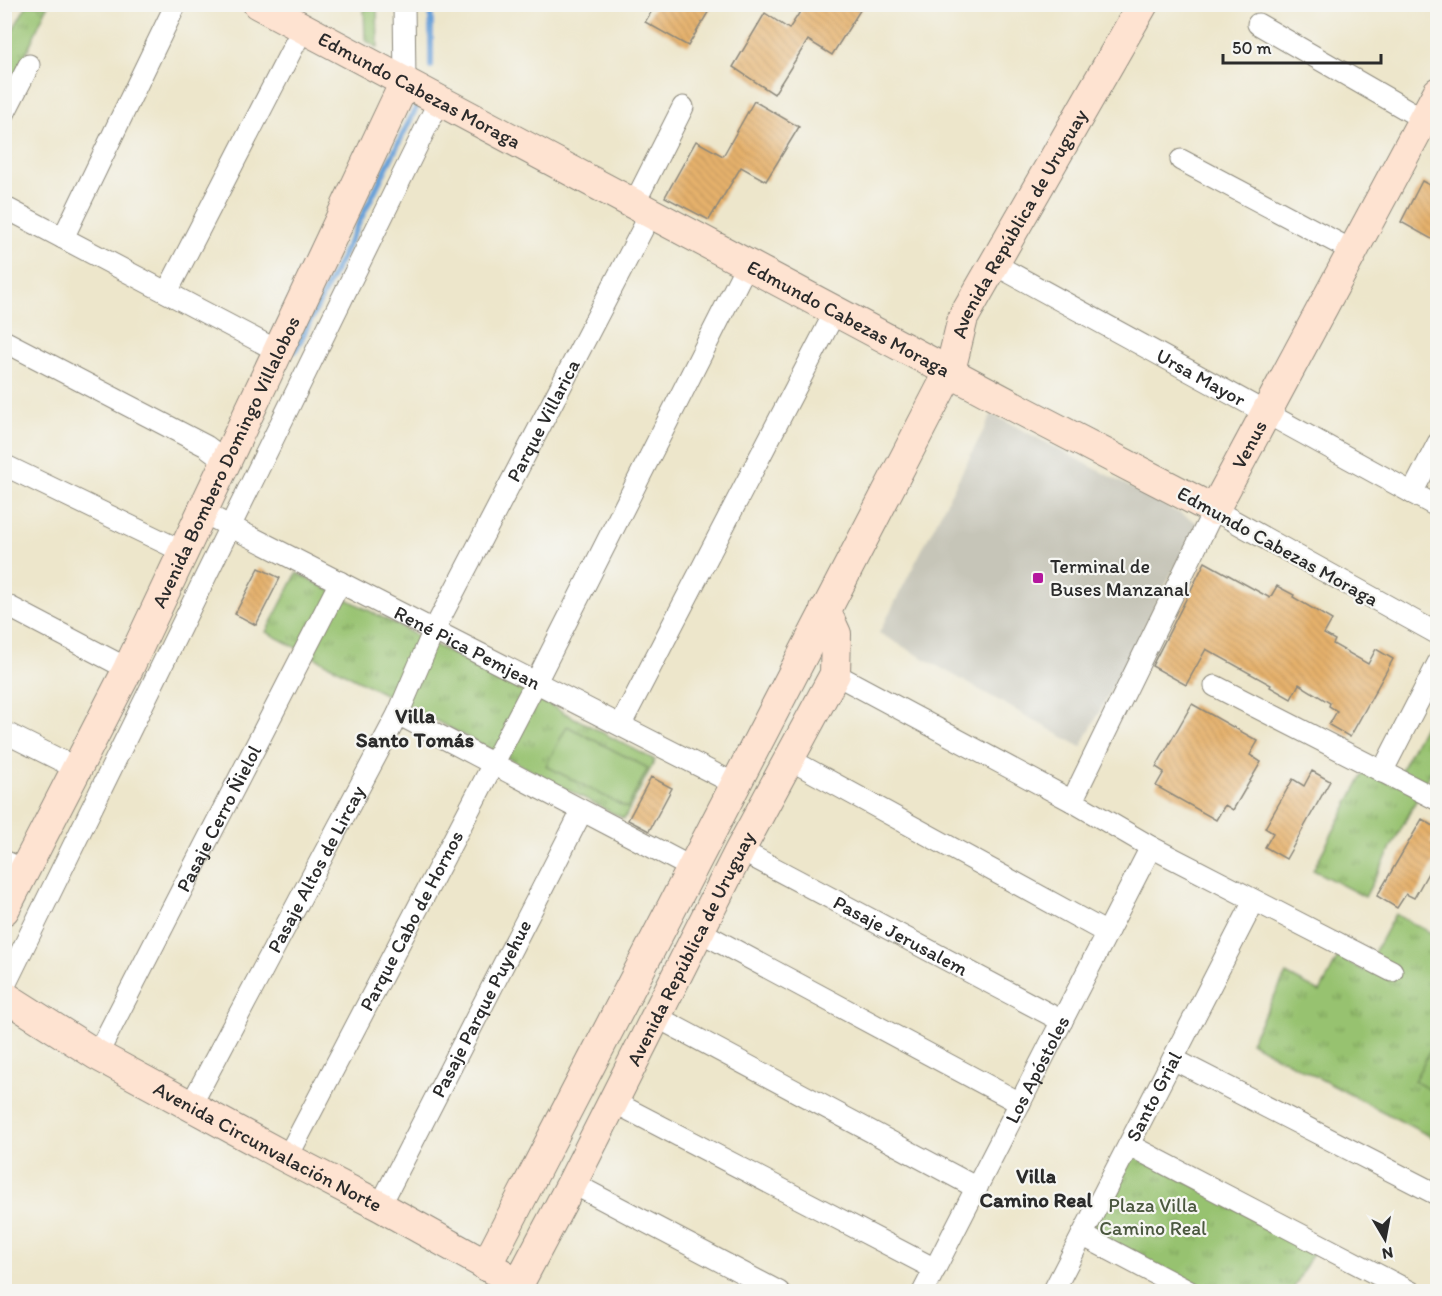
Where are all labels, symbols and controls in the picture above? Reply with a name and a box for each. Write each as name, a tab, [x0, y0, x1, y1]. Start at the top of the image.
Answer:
street label: Edmundo Cabezas Moraga	[314, 26, 525, 154]
scale bar	[1223, 27, 1380, 65]
text: 50 m	[1232, 37, 1272, 59]
street label: Avenida República de Uruguay	[946, 104, 1093, 341]
street label: Edmundo Cabezas Moraga	[743, 255, 954, 382]
street label: Avenida Bombero Domingo Villalobos	[147, 312, 305, 612]
street label: Ursa Mayor	[1152, 343, 1250, 411]
street label: Parque Villarica	[501, 355, 585, 486]
street label: Venus	[1226, 416, 1272, 473]
street label: Edmundo Cabezas Moraga	[1173, 481, 1383, 611]
place label: Terminal de Buses Manzanal	[1050, 554, 1190, 601]
marker: Terminal de Buses Manzanal	[1031, 571, 1045, 585]
street label: René Pica Pemjean	[390, 600, 545, 695]
district label: Villa Santo Tomás	[356, 703, 474, 752]
street label: Pasaje Cerro Ñielol	[171, 741, 266, 896]
street label: Pasaje Altos de Lircay	[262, 781, 370, 957]
street label: Parque Cabo de Hornos	[354, 826, 468, 1015]
street label: Avenida República de Uruguay	[621, 826, 760, 1070]
street label: Pasaje Jerusalem	[829, 890, 972, 981]
street label: Pasaje Parque Puyehue	[426, 916, 536, 1101]
street label: Los Apóstoles	[999, 1012, 1075, 1127]
street label: Santo Grial	[1120, 1047, 1187, 1145]
street label: Avenida Circunvalación Norte	[150, 1076, 386, 1217]
district label: Villa Camino Real	[980, 1163, 1094, 1212]
park label: Plaza Villa Camino Real	[1099, 1193, 1207, 1240]
north arrow	[1355, 1209, 1415, 1269]
text: N	[1381, 1243, 1394, 1264]

